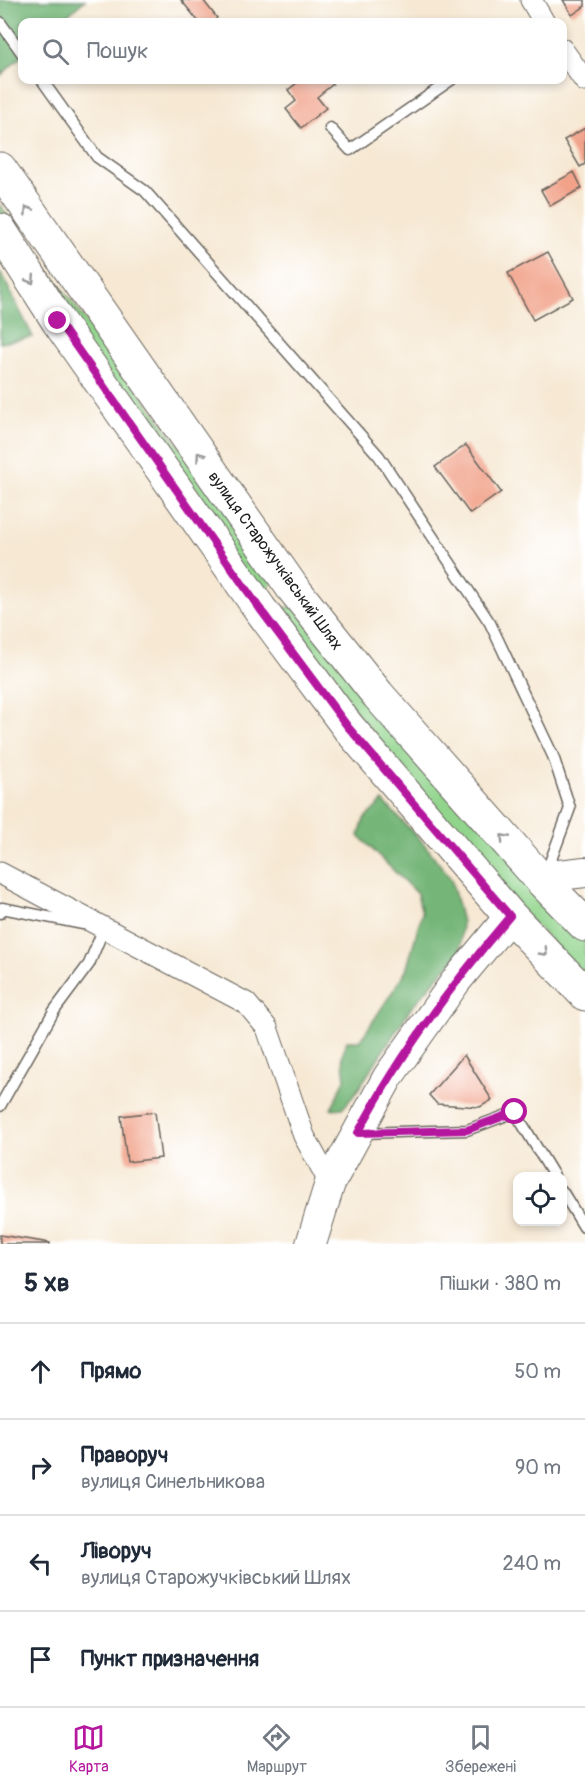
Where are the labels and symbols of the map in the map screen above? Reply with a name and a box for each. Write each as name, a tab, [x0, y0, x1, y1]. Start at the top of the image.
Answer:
one-way arrow	[24, 206, 35, 217]
one-way arrow	[24, 274, 36, 284]
route end	[44, 307, 70, 333]
one-way arrow	[196, 452, 207, 463]
street label: вулиця Старожучківський Шлях	[204, 467, 347, 654]
one-way arrow	[500, 834, 511, 845]
one-way arrow	[537, 945, 548, 955]
route start	[501, 1098, 527, 1124]

